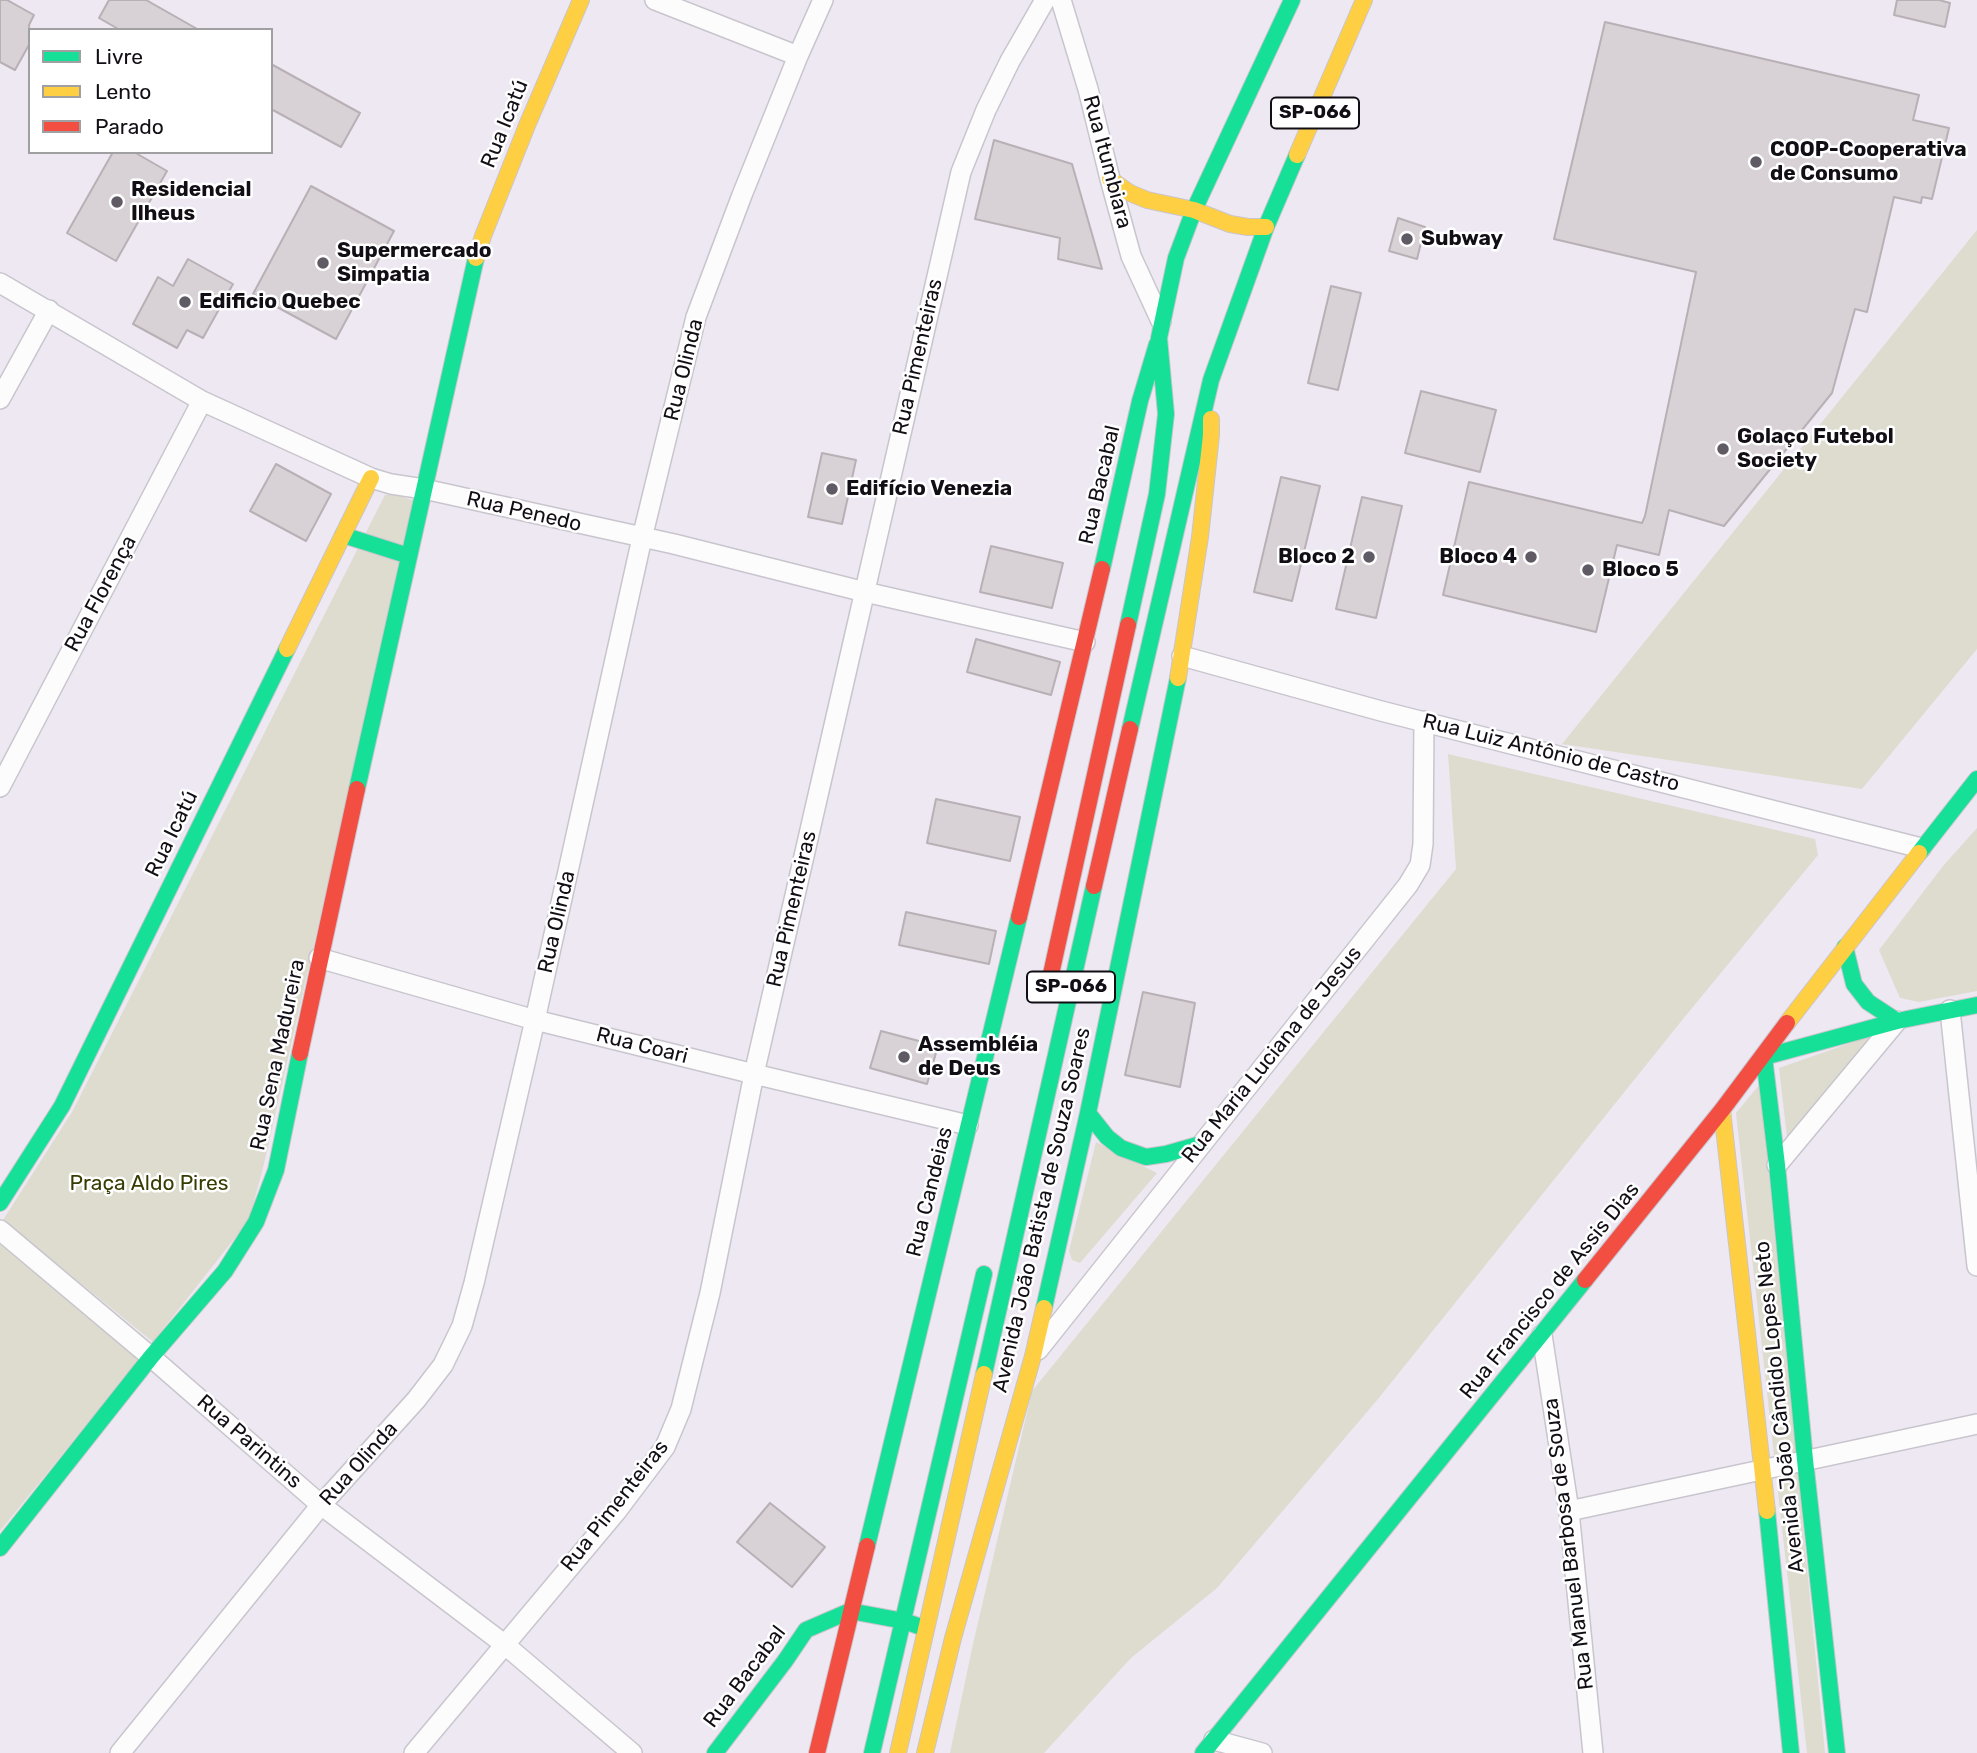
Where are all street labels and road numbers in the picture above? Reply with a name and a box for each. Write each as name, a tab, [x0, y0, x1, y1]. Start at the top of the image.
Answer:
street label: Rua Icatú	[476, 76, 534, 172]
street label: Rua Itumbiara	[1077, 93, 1137, 231]
road number: SP-066	[1271, 97, 1359, 128]
street label: Rua Pimenteiras	[888, 276, 948, 438]
street label: Rua Olinda	[659, 316, 709, 424]
street label: Rua Bacabal	[1074, 423, 1126, 547]
street label: Rua Penedo	[464, 487, 584, 537]
street label: Rua Florença	[60, 532, 142, 656]
street label: Rua Luiz Antônio de Castro	[1420, 709, 1682, 797]
street label: Rua Icatú	[140, 787, 204, 881]
street label: Rua Pimenteiras	[762, 828, 822, 990]
street label: Rua Olinda	[533, 868, 581, 976]
street label: Rua Maria Luciana de Jesus	[1177, 942, 1367, 1168]
street label: Rua Sena Madureira	[245, 957, 311, 1153]
road number: SP-066	[1027, 972, 1115, 1002]
street label: Rua Coari	[593, 1022, 691, 1070]
street label: Avenida João Batista de Souza Soares	[988, 1025, 1096, 1395]
street label: Rua Candeias	[902, 1124, 958, 1260]
street label: Rua Francisco de Assis Dias	[1455, 1178, 1645, 1404]
street label: Avenida João Cândido Lopes Neto	[1750, 1240, 1810, 1574]
street label: Rua Parintins	[192, 1390, 306, 1494]
street label: Rua Manuel Barbosa de Souza	[1539, 1397, 1599, 1691]
street label: Rua Olinda	[315, 1417, 403, 1511]
street label: Rua Pimenteiras	[556, 1435, 674, 1577]
street label: Rua Bacabal	[698, 1621, 792, 1733]

